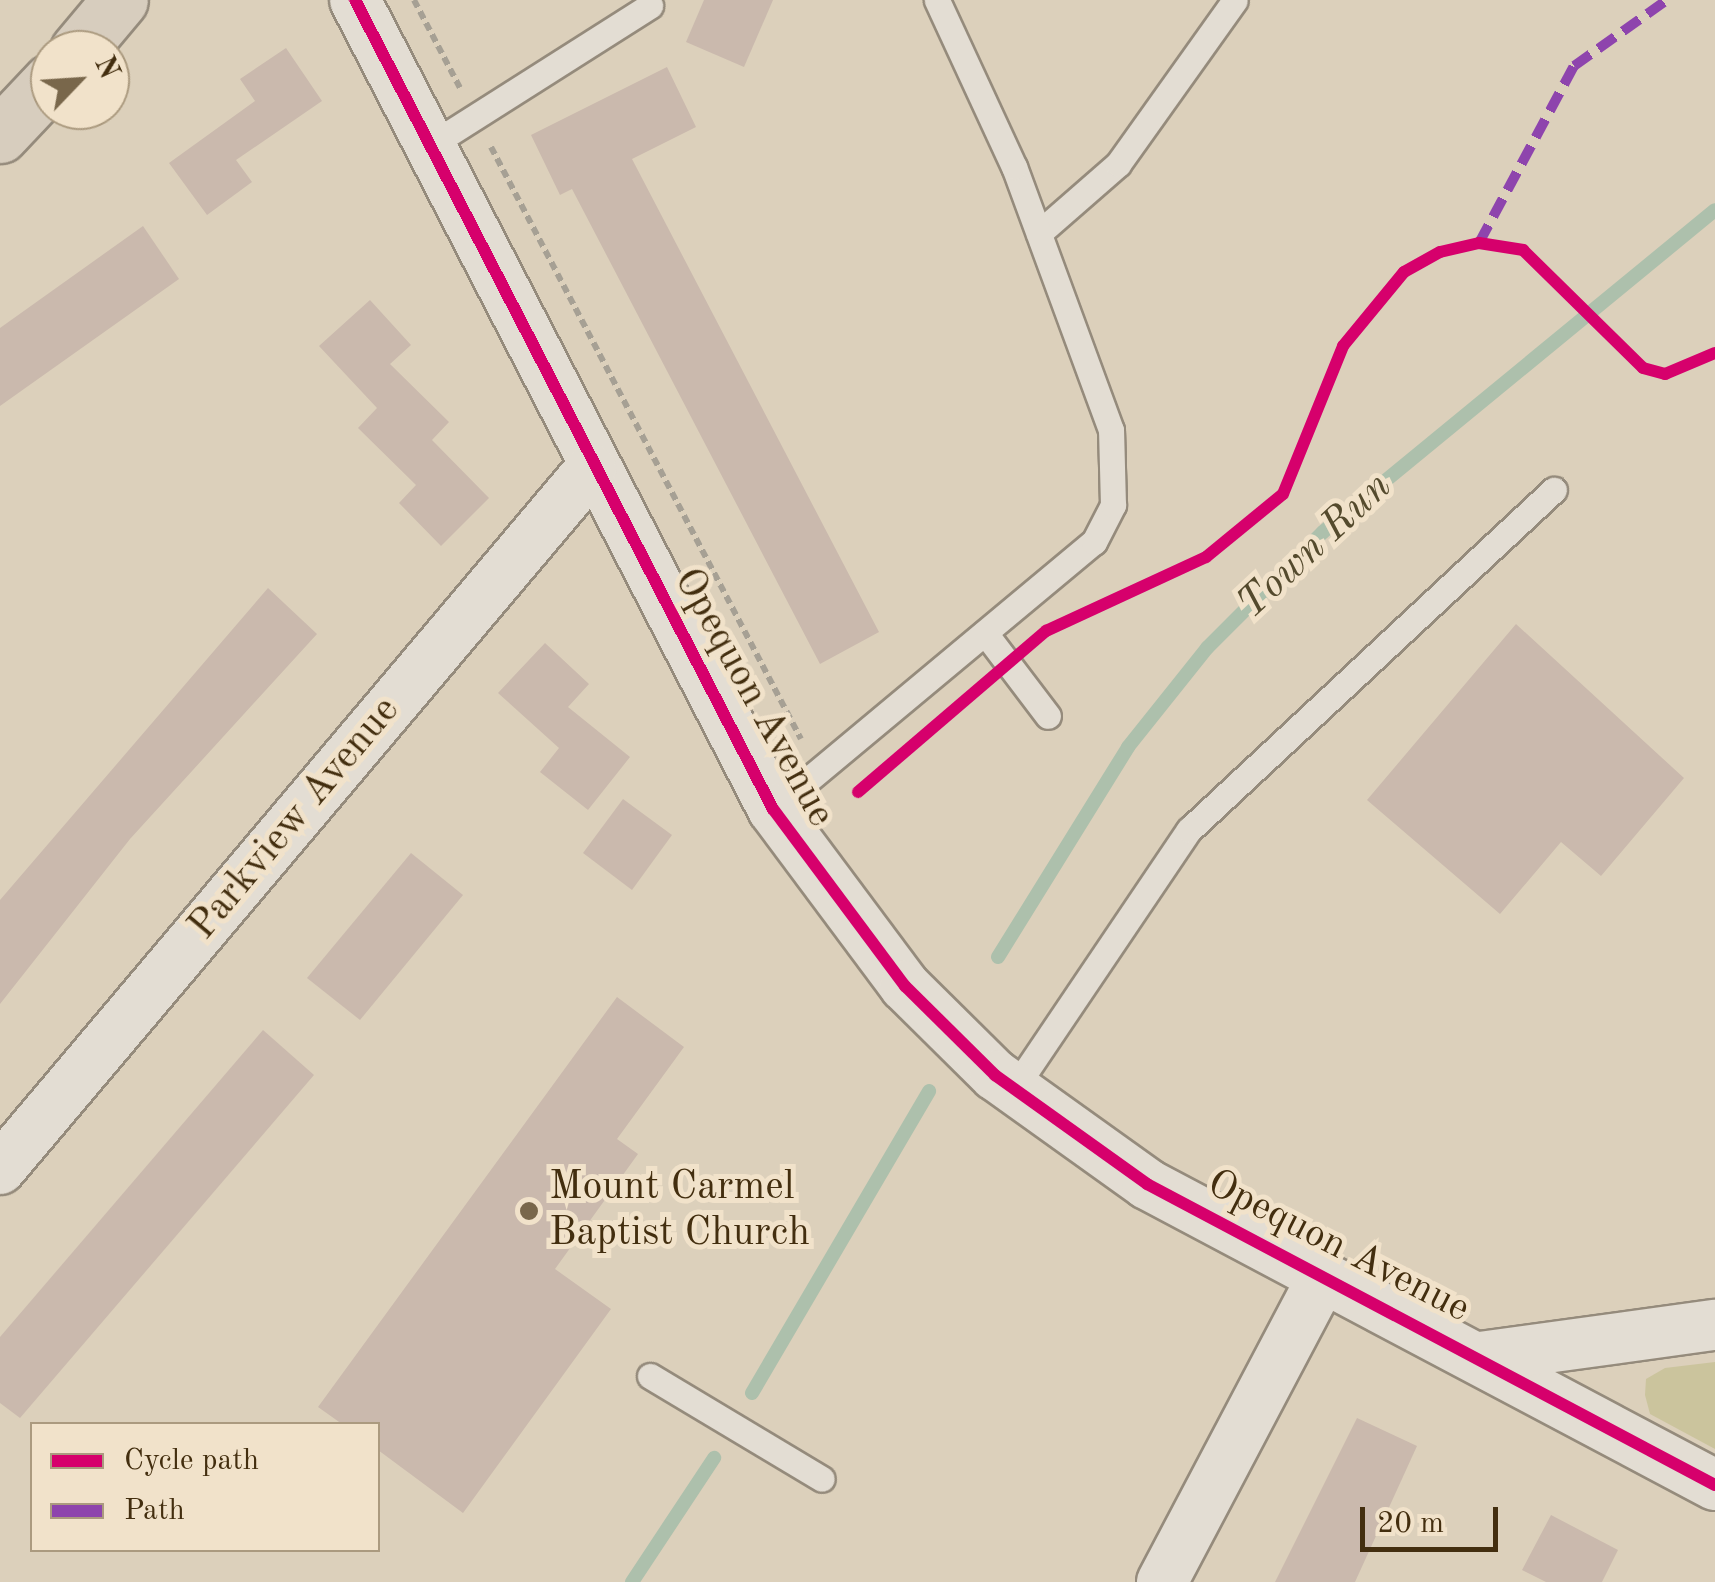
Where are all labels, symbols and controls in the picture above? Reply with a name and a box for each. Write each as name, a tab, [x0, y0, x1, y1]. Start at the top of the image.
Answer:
north arrow	[30, 30, 130, 130]
text: N	[88, 53, 123, 84]
water label: Town Run	[1227, 462, 1403, 630]
street label: Opequon Avenue	[662, 560, 844, 836]
street label: Parkview Avenue	[180, 688, 410, 950]
street label: Opequon Avenue	[1199, 1160, 1477, 1334]
place label: Mount Carmel Baptist Church	[549, 1164, 810, 1258]
marker: Mount Carmel Baptist Church	[518, 1200, 540, 1222]
legend	[30, 1422, 380, 1552]
text: Cycle path	[124, 1446, 259, 1476]
scale bar	[1365, 1487, 1502, 1549]
text: Path	[124, 1496, 185, 1526]
text: 20 m	[1377, 1509, 1444, 1539]

